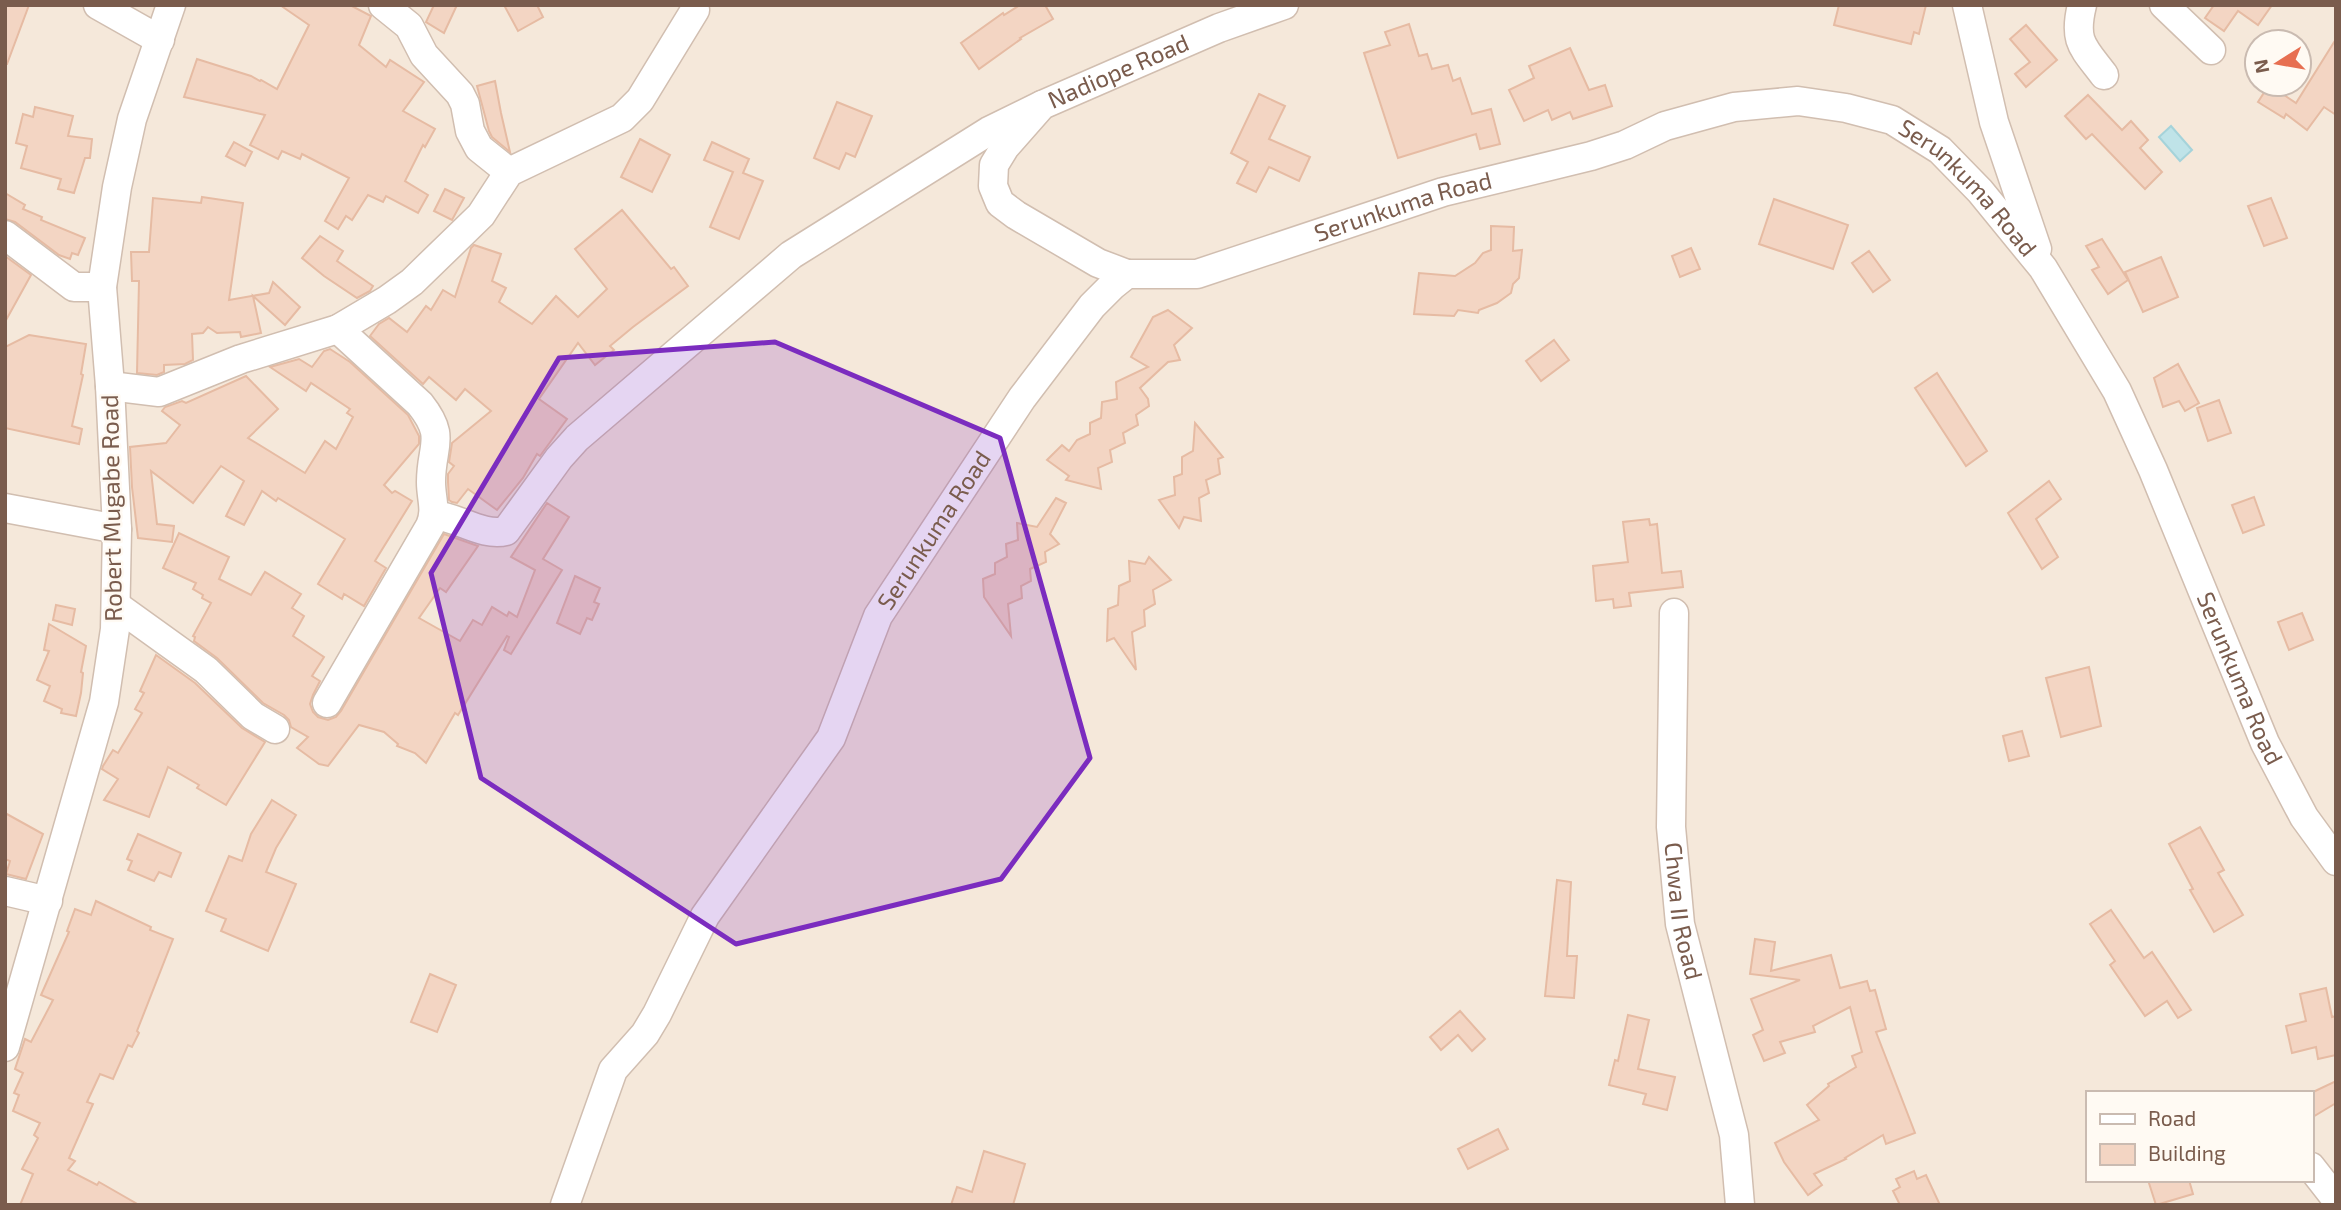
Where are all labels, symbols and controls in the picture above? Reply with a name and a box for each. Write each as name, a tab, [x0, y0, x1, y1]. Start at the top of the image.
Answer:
street label: Nadiope Road	[1043, 27, 1193, 114]
north arrow	[2243, 28, 2313, 98]
text: N	[2248, 57, 2273, 75]
street label: Serunkuma Road	[1894, 112, 2043, 262]
street label: Serunkuma Road	[1310, 165, 1494, 247]
street label: Robert Mugabe Road	[94, 394, 127, 622]
street label: Serunkuma Road	[870, 445, 996, 615]
street label: Serunkuma Road	[2192, 587, 2290, 769]
street label: Chwa II Road	[1659, 841, 1710, 983]
legend	[2086, 1091, 2313, 1182]
text: Road	[2148, 1105, 2196, 1130]
text: Building	[2148, 1140, 2226, 1165]

